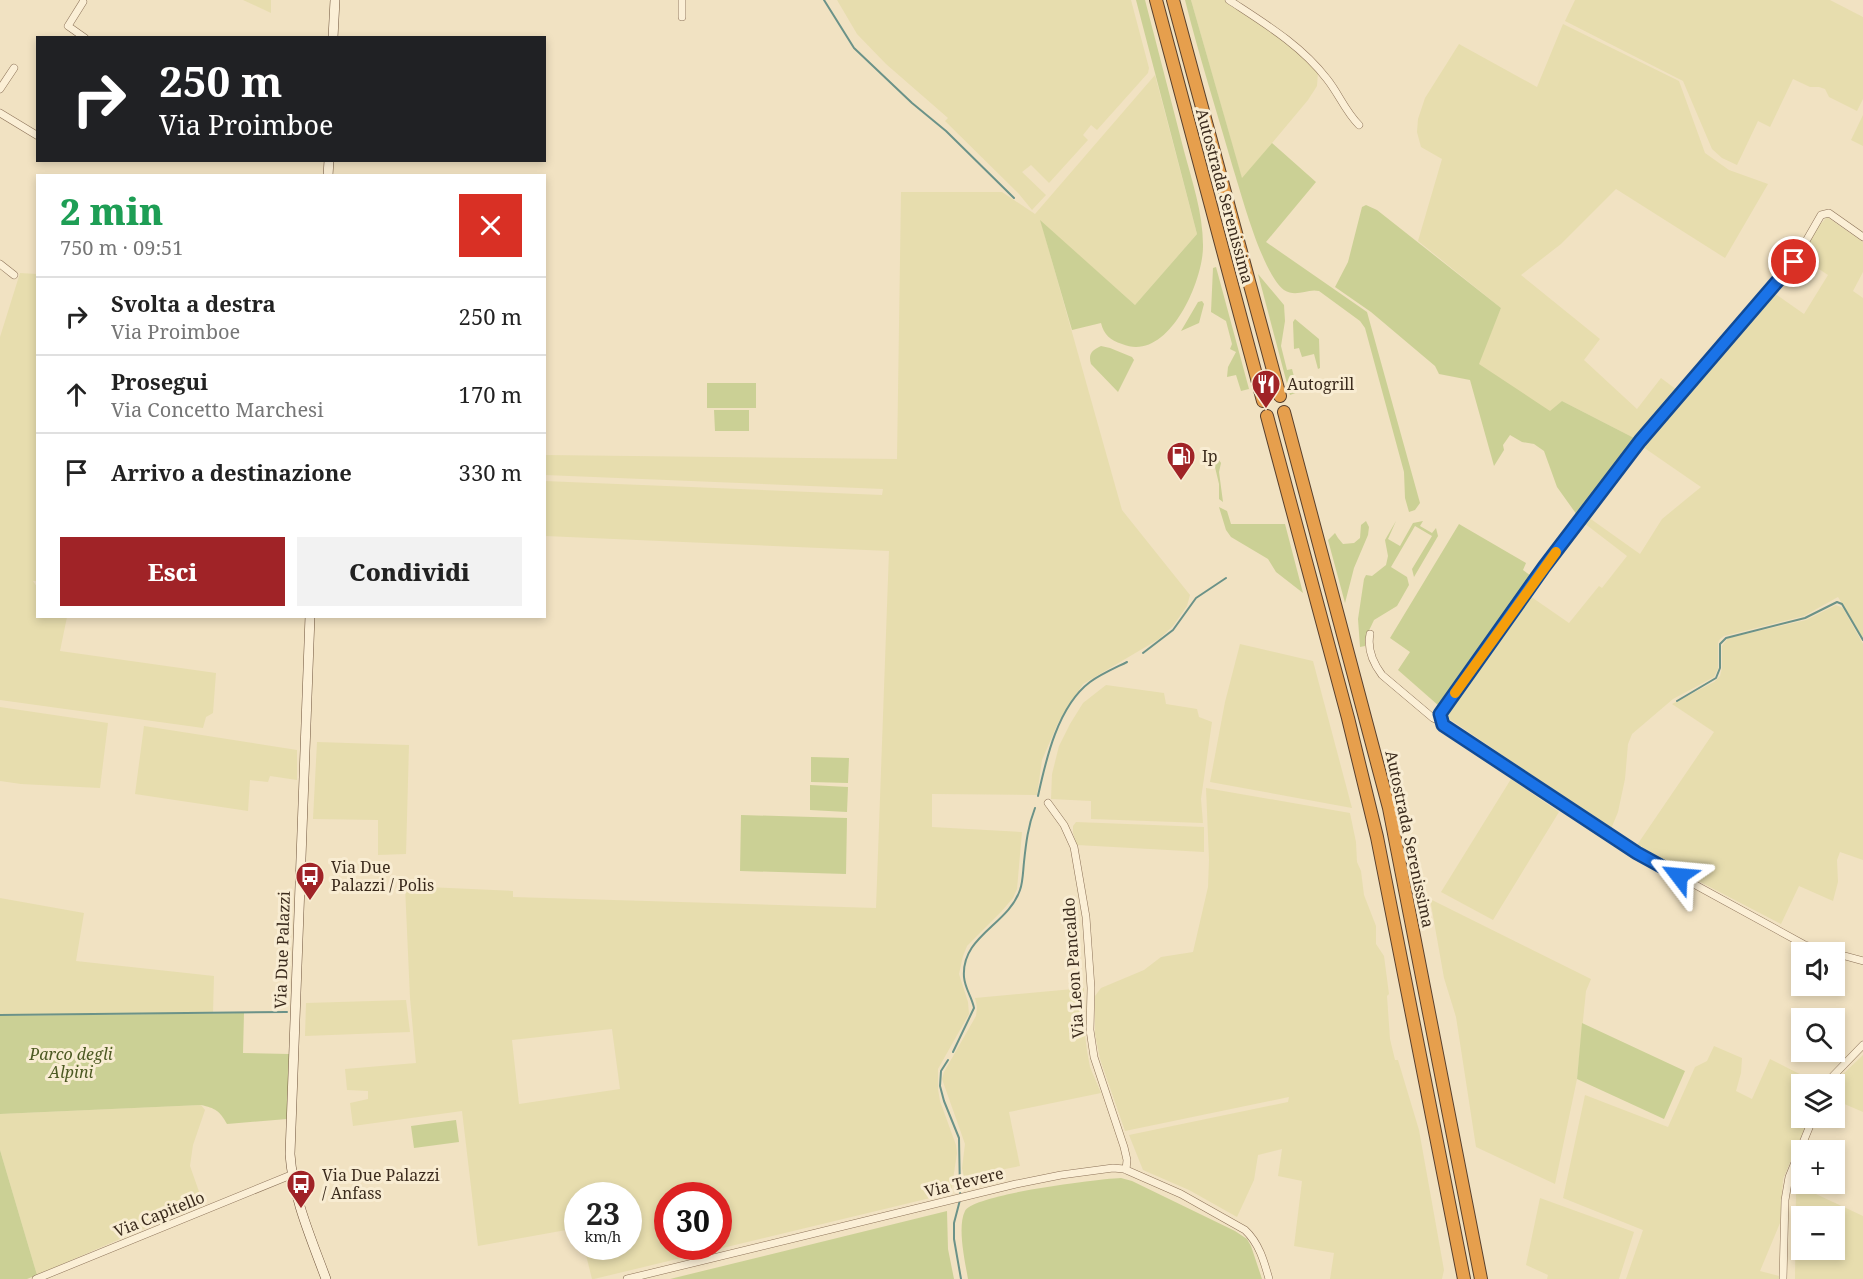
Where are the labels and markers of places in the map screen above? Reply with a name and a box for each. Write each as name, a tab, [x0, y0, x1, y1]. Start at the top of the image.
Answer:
pin	[1768, 236, 1819, 287]
restaurant icon: Autogrill	[1250, 368, 1282, 410]
place label: Autogrill	[1287, 373, 1354, 395]
fuel station icon: Ip	[1165, 440, 1197, 482]
place label: Ip	[1202, 445, 1218, 467]
place label: Via Due Palazzi / Polis	[331, 856, 434, 896]
bus stop icon: Via Due Palazzi / Polis	[294, 860, 326, 902]
place label: Via Due Palazzi / Anfass	[322, 1164, 440, 1204]
bus stop icon: Via Due Palazzi / Anfass	[285, 1168, 317, 1210]

